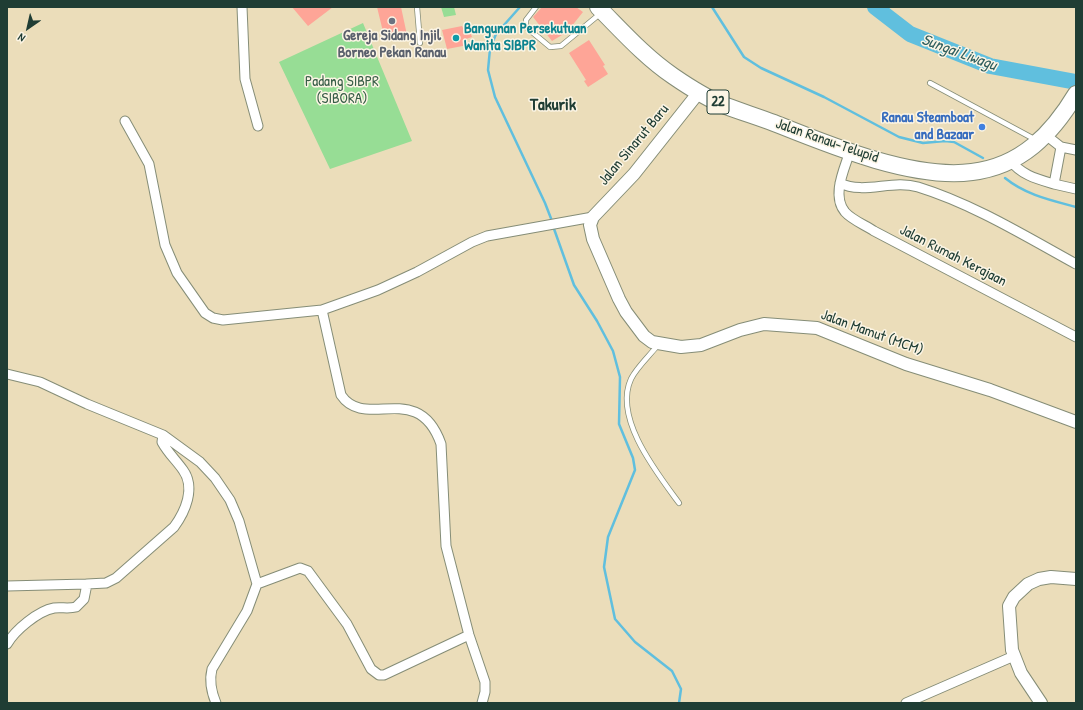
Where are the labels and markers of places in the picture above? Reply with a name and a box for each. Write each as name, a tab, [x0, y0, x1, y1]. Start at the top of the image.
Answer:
marker: Gereja Sidang Injil Borneo Pekan Ranau	[387, 16, 397, 26]
place label: Bangunan Persekutuan Wanita SIBPR	[464, 20, 587, 55]
place label: Gereja Sidang Injil Borneo Pekan Ranau	[338, 27, 446, 62]
marker: Bangunan Persekutuan Wanita SIBPR	[451, 33, 461, 43]
place label: Ranau Steamboat and Bazaar	[882, 109, 974, 144]
marker: Ranau Steamboat and Bazaar	[977, 122, 987, 132]

